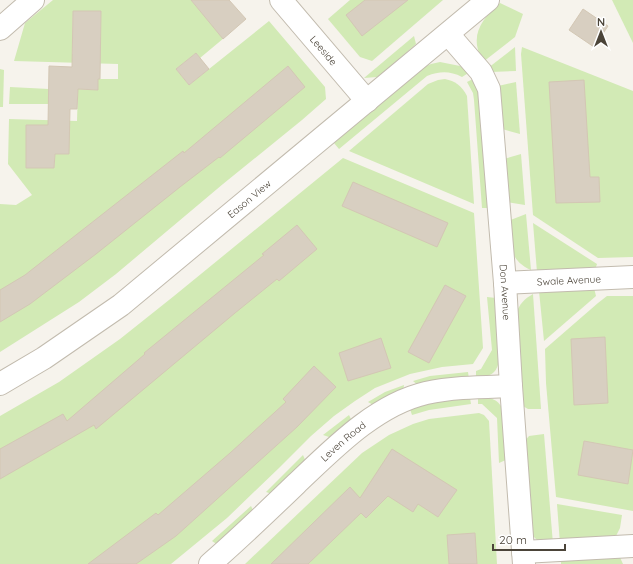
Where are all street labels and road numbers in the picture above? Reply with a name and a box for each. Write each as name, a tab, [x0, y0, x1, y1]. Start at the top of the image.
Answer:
street label: Leeside	[307, 33, 340, 68]
street label: Eason View	[224, 176, 274, 221]
street label: Don Avenue	[497, 264, 514, 321]
street label: Swale Avenue	[537, 272, 602, 288]
street label: Leven Road	[318, 418, 368, 464]

